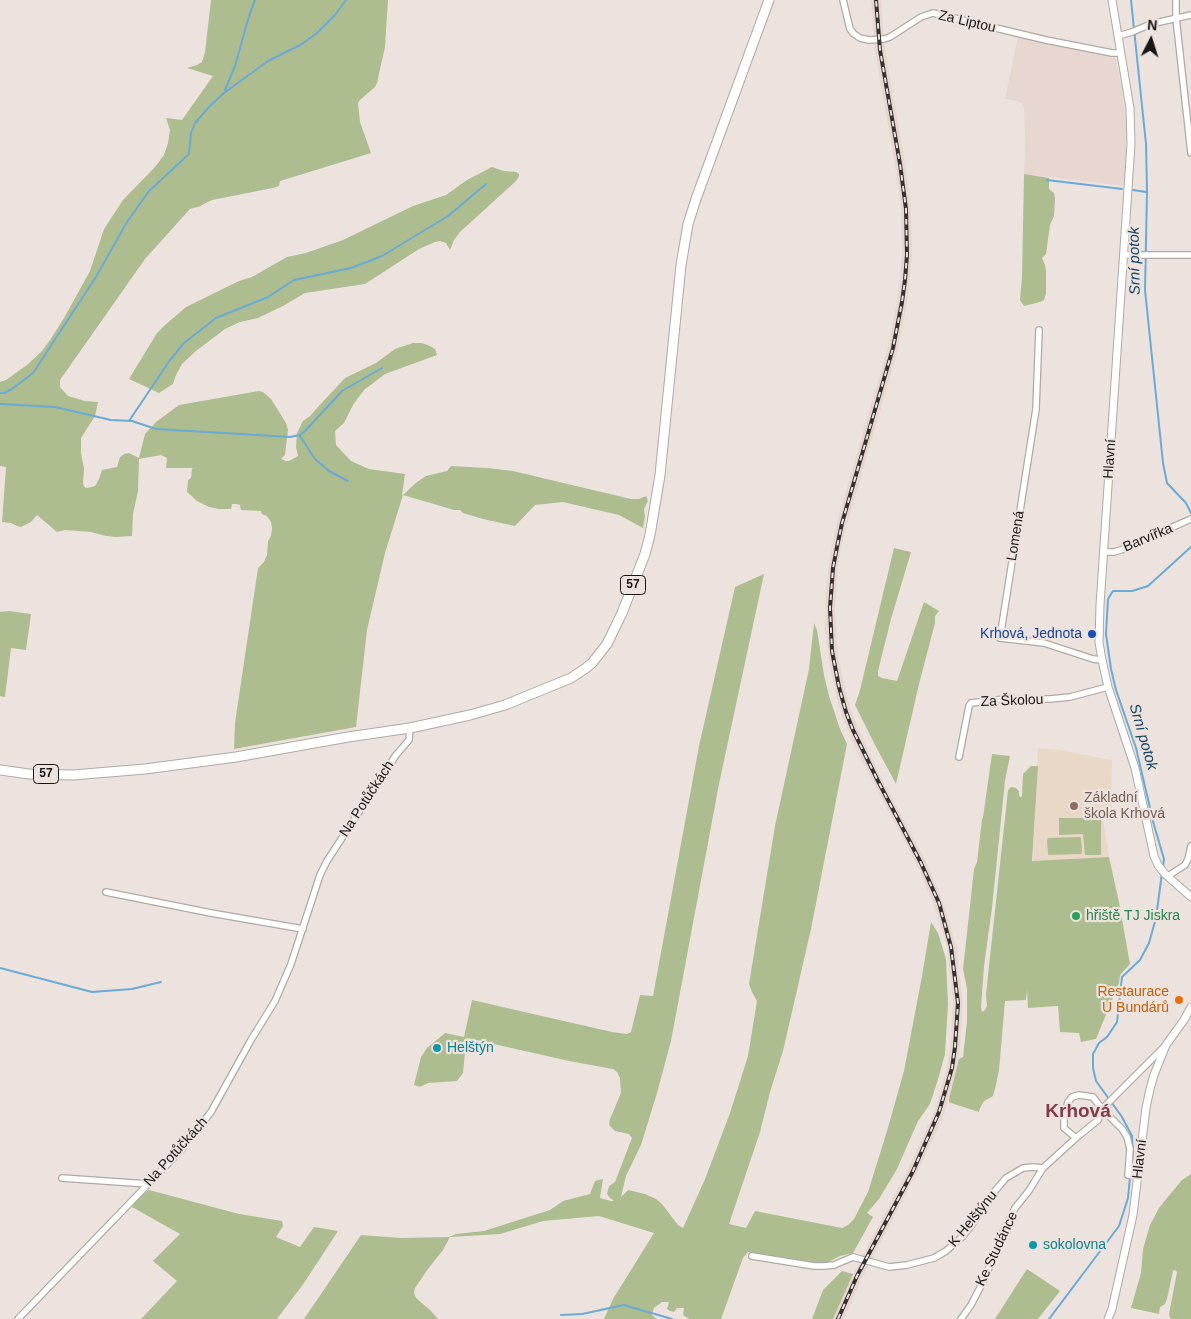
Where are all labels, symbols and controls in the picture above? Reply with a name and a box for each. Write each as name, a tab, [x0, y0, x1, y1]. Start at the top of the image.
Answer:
street label: Za Liptou	[937, 7, 997, 37]
north arrow	[1126, 15, 1176, 65]
text: N	[1147, 17, 1158, 33]
water label: Srní potok	[1125, 227, 1145, 295]
street label: Hlavní	[1100, 439, 1120, 479]
street label: Lomená	[1004, 510, 1028, 562]
street label: Barvířka	[1121, 520, 1175, 556]
road number: 57	[620, 576, 646, 594]
place label: Krhová, Jednota	[980, 626, 1082, 642]
marker: Krhová, Jednota	[1086, 628, 1098, 640]
street label: Za Školou	[980, 692, 1044, 710]
water label: Srní potok	[1125, 702, 1161, 772]
street label: Na Potůčkách	[336, 758, 398, 840]
road number: 57	[34, 764, 58, 784]
place label: Základní škola Krhová	[1084, 790, 1165, 822]
marker: Základní škola Krhová	[1068, 800, 1080, 812]
place label: hřiště TJ Jiskra	[1086, 908, 1180, 924]
marker: hřiště TJ Jiskra	[1070, 910, 1082, 922]
place label: Restaurace U Bundárů	[1097, 984, 1169, 1016]
marker: Restaurace U Bundárů	[1173, 994, 1185, 1006]
place label: Helštýn	[447, 1040, 494, 1056]
marker: Helštýn	[431, 1042, 443, 1054]
district label: Krhová	[1045, 1101, 1111, 1123]
street label: Na Potůčkách	[141, 1114, 211, 1190]
street label: Hlavní	[1129, 1138, 1151, 1180]
street label: K Helštýnu	[945, 1187, 1001, 1251]
street label: Ke Studánce	[972, 1209, 1022, 1289]
place label: sokolovna	[1043, 1237, 1106, 1253]
marker: sokolovna	[1027, 1239, 1039, 1251]

